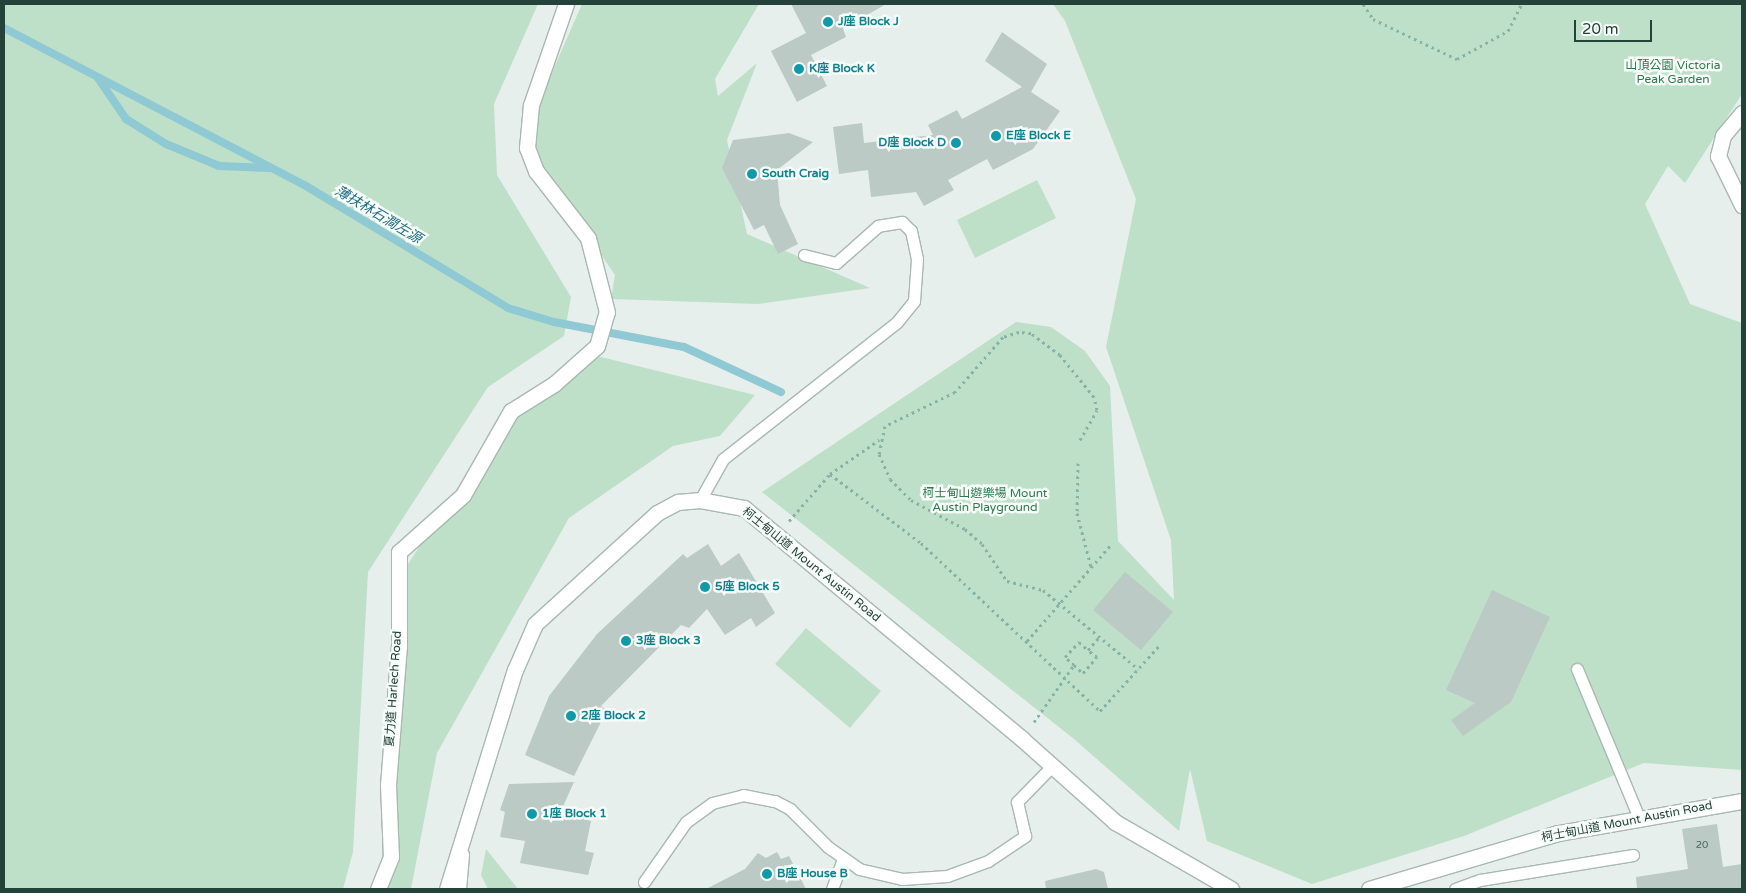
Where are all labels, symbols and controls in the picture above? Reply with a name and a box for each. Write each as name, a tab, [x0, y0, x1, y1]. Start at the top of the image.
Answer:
scale bar	[1576, 10, 1654, 42]
place label: J座 Block J	[838, 15, 899, 29]
marker: J座 Block J	[822, 16, 834, 28]
text: 20 m	[1582, 20, 1619, 38]
park label: 山頂公園 Victoria Peak Garden	[1626, 59, 1720, 87]
place label: K座 Block K	[809, 62, 875, 76]
marker: K座 Block K	[793, 63, 805, 75]
place label: E座 Block E	[1006, 129, 1071, 143]
marker: E座 Block E	[990, 130, 1002, 142]
place label: D座 Block D	[878, 136, 946, 150]
marker: D座 Block D	[950, 137, 962, 149]
place label: South Craig	[762, 167, 829, 181]
marker: South Craig	[746, 168, 758, 180]
water label: 薄扶林石澗左源	[332, 183, 424, 247]
park label: 柯士甸山遊樂場 Mount Austin Playground	[923, 487, 1047, 515]
street label: 柯士甸山道 Mount Austin Road	[739, 505, 883, 625]
place label: 5座 Block 5	[715, 580, 780, 594]
marker: 5座 Block 5	[699, 581, 711, 593]
street label: 夏力道 Harlech Road	[383, 630, 405, 748]
place label: 3座 Block 3	[636, 634, 701, 648]
marker: 3座 Block 3	[620, 635, 632, 647]
place label: 2座 Block 2	[581, 709, 646, 723]
marker: 2座 Block 2	[565, 710, 577, 722]
street label: 柯士甸山道 Mount Austin Road	[1540, 798, 1714, 846]
place label: 1座 Block 1	[542, 807, 607, 821]
marker: 1座 Block 1	[526, 808, 538, 820]
house number: 20	[1696, 840, 1708, 852]
place label: B座 House B	[777, 867, 848, 881]
marker: B座 House B	[761, 868, 773, 880]

